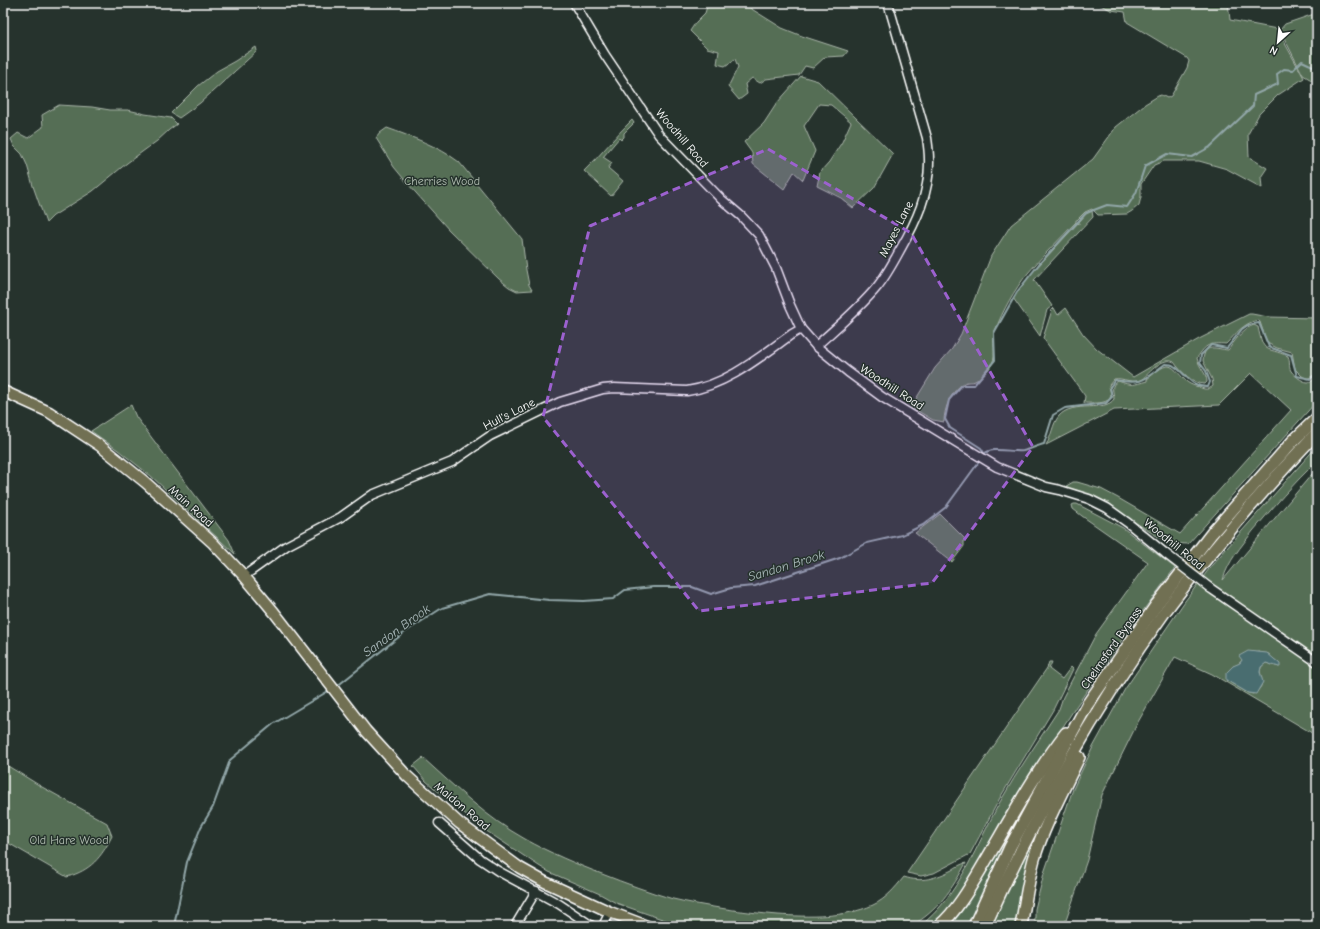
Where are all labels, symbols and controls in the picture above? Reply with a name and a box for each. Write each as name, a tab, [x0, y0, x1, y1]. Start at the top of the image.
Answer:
north arrow	[1258, 22, 1298, 62]
text: N	[1268, 43, 1280, 58]
street label: Woodhill Road	[653, 106, 711, 170]
park label: Cherries Wood	[404, 174, 480, 188]
street label: Mayes Lane	[876, 199, 916, 259]
street label: Woodhill Road	[857, 361, 927, 413]
street label: Hull's Lane	[481, 395, 537, 433]
street label: Main Road	[166, 482, 216, 530]
street label: Woodhill Road	[1141, 515, 1207, 573]
water label: Sandon Brook	[746, 547, 827, 584]
water label: Sandon Brook	[360, 601, 433, 660]
street label: Chelmsford Bypass	[1077, 604, 1145, 692]
street label: Maldon Road	[431, 779, 493, 833]
park label: Old Hare Wood	[29, 833, 109, 847]

